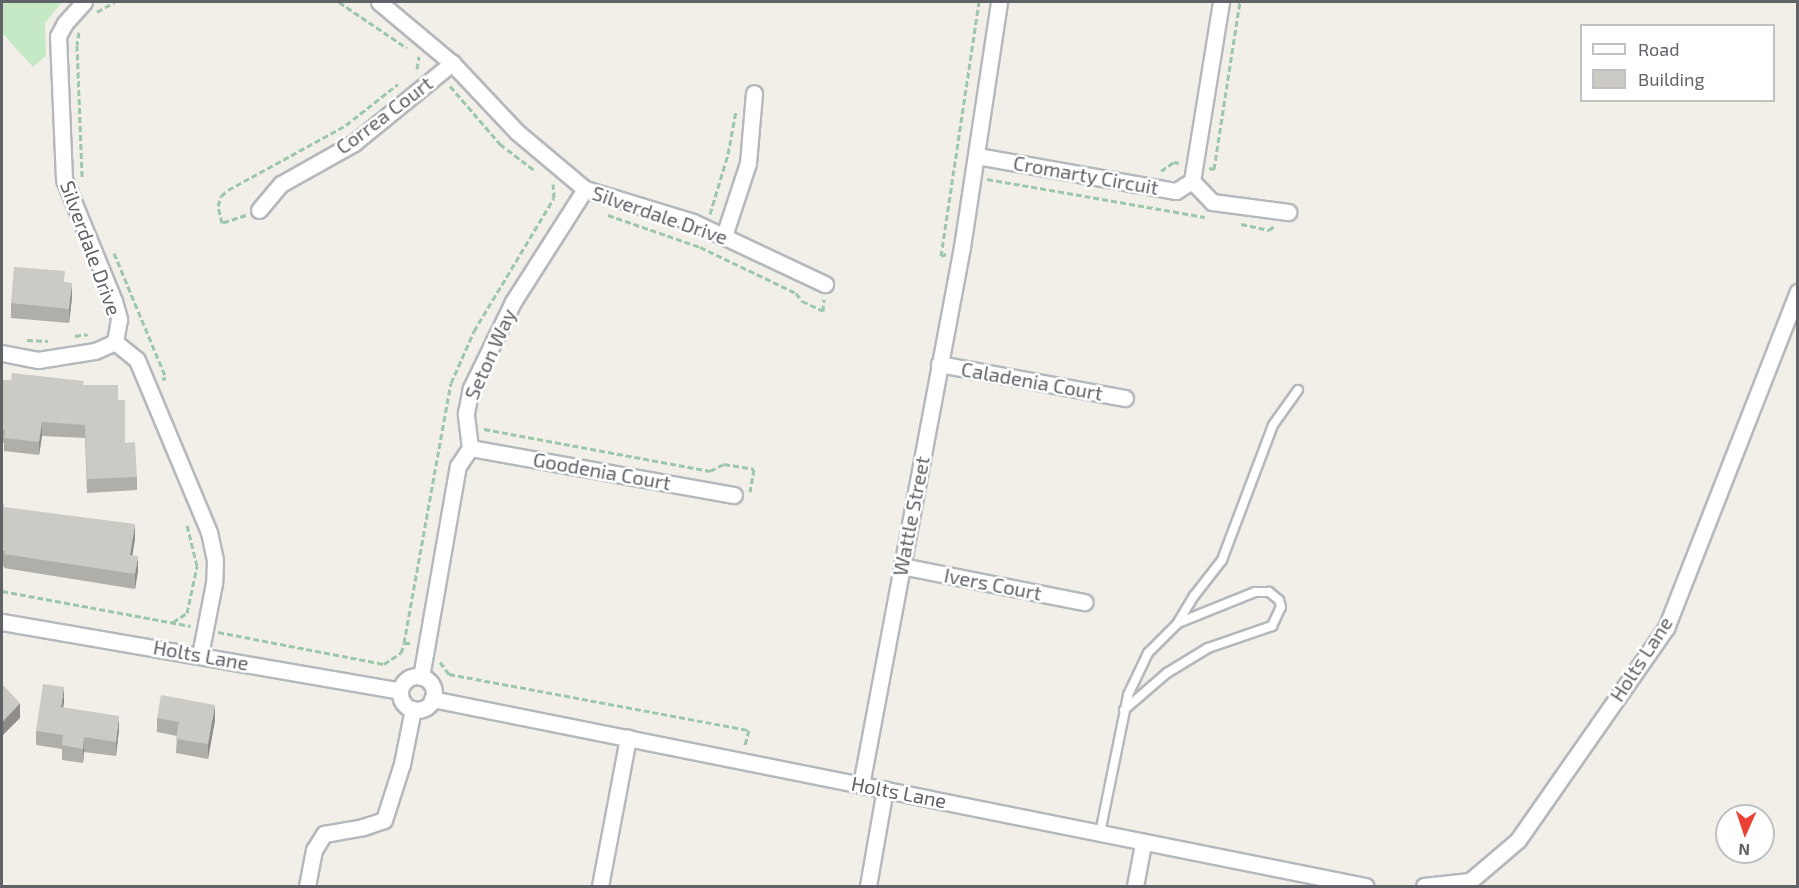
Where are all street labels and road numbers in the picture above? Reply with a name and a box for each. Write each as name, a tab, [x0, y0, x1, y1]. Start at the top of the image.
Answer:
street label: Correa Court	[331, 71, 437, 159]
street label: Cromarty Circuit	[1011, 150, 1161, 200]
street label: Silverdale Drive	[55, 177, 127, 319]
street label: Silverdale Drive	[589, 181, 731, 249]
street label: Seton Way	[459, 305, 521, 403]
street label: Caladenia Court	[959, 357, 1105, 405]
street label: Goodenia Court	[531, 447, 673, 495]
street label: Wattle Street	[888, 454, 934, 578]
street label: Ivers Court	[942, 563, 1044, 605]
street label: Holts Lane	[1605, 612, 1677, 706]
street label: Holts Lane	[151, 635, 251, 675]
street label: Holts Lane	[849, 771, 949, 813]

